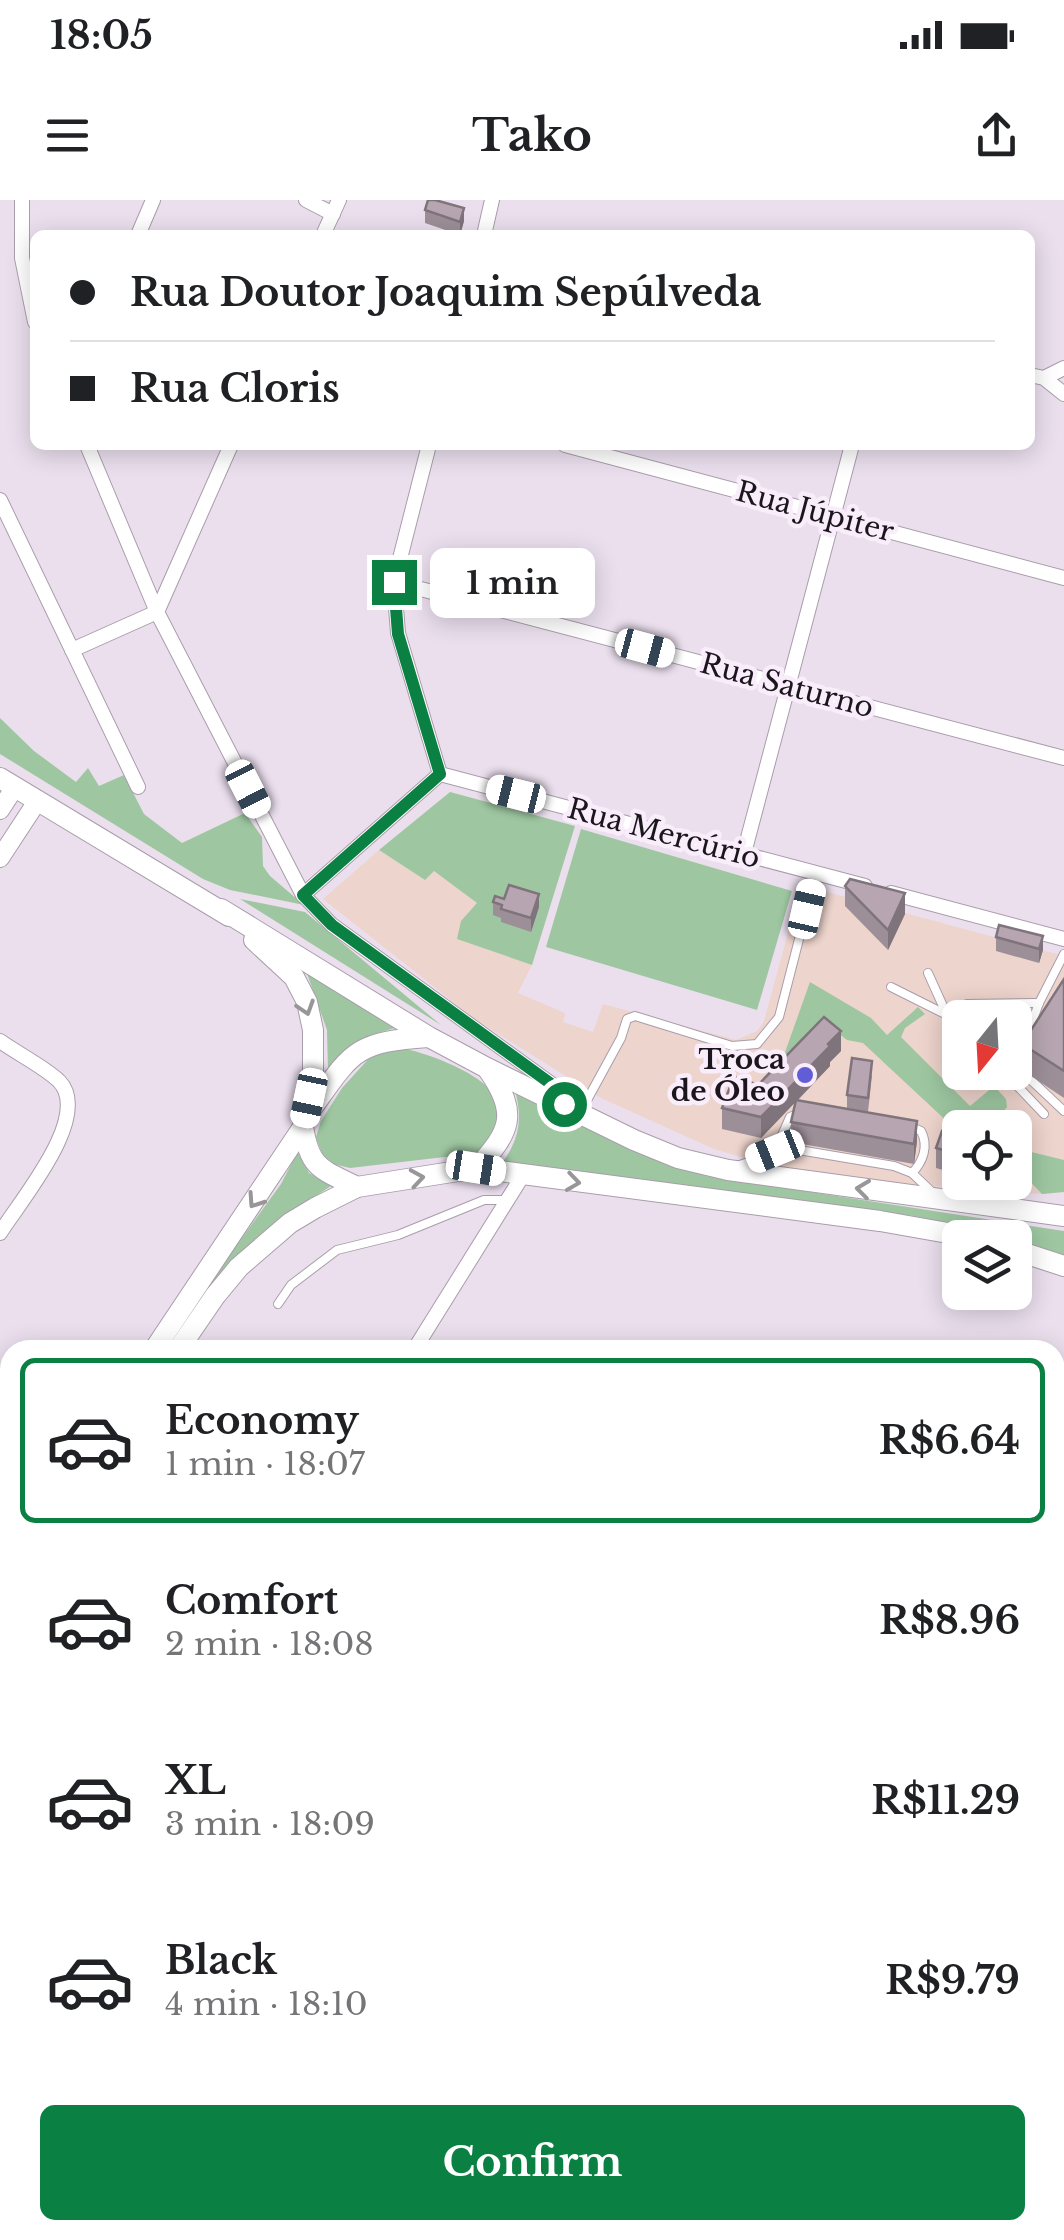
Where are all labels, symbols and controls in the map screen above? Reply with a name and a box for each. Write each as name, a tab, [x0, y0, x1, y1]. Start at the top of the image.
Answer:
text: 18:05	[50, 12, 153, 59]
text: Tako	[472, 107, 592, 163]
icon: menu	[40, 108, 95, 163]
icon: share	[969, 108, 1024, 163]
text: Rua Doutor Joaquim Sepúlveda	[130, 269, 762, 316]
text: Rua Cloris	[130, 365, 340, 412]
street label: Rua Júpiter	[732, 474, 898, 549]
callout: 1 min	[429, 547, 594, 617]
route end	[372, 560, 417, 605]
text: 1 min	[466, 563, 559, 603]
car	[612, 626, 678, 670]
street label: Rua Saturno	[696, 646, 877, 725]
car	[221, 755, 275, 823]
car	[483, 772, 549, 816]
street label: Rua Mercúrio	[564, 791, 764, 876]
car	[786, 876, 828, 942]
one-way arrow	[295, 998, 315, 1015]
north arrow	[942, 1000, 1032, 1090]
map controls	[942, 1000, 1032, 1310]
place label: Troca de Óleo	[671, 1042, 785, 1109]
marker: Troca de Óleo	[794, 1064, 816, 1086]
car	[288, 1066, 330, 1130]
route start	[542, 1082, 587, 1127]
button: locate	[942, 1110, 1032, 1200]
car	[742, 1126, 808, 1176]
car	[444, 1148, 508, 1188]
one-way arrow	[408, 1168, 425, 1189]
one-way arrow	[565, 1171, 581, 1192]
one-way arrow	[855, 1179, 871, 1200]
one-way arrow	[249, 1189, 267, 1208]
button: layers	[942, 1220, 1032, 1310]
icon: car	[45, 1396, 135, 1486]
text: Economy	[165, 1397, 359, 1444]
text: R$6.64	[879, 1417, 1020, 1464]
text: 1 min · 18:07	[165, 1444, 365, 1484]
icon: car	[45, 1576, 135, 1666]
text: Comfort	[165, 1577, 338, 1624]
text: R$8.96	[879, 1597, 1020, 1644]
text: 2 min · 18:08	[165, 1624, 374, 1664]
icon: car	[45, 1756, 135, 1846]
text: XL	[165, 1757, 226, 1804]
text: R$11.29	[871, 1777, 1020, 1824]
text: 3 min · 18:09	[165, 1804, 375, 1844]
icon: car	[45, 1936, 135, 2026]
text: Black	[165, 1937, 277, 1984]
text: R$9.79	[885, 1957, 1020, 2004]
text: 4 min · 18:10	[165, 1984, 368, 2024]
button: Confirm	[40, 2105, 1025, 2220]

